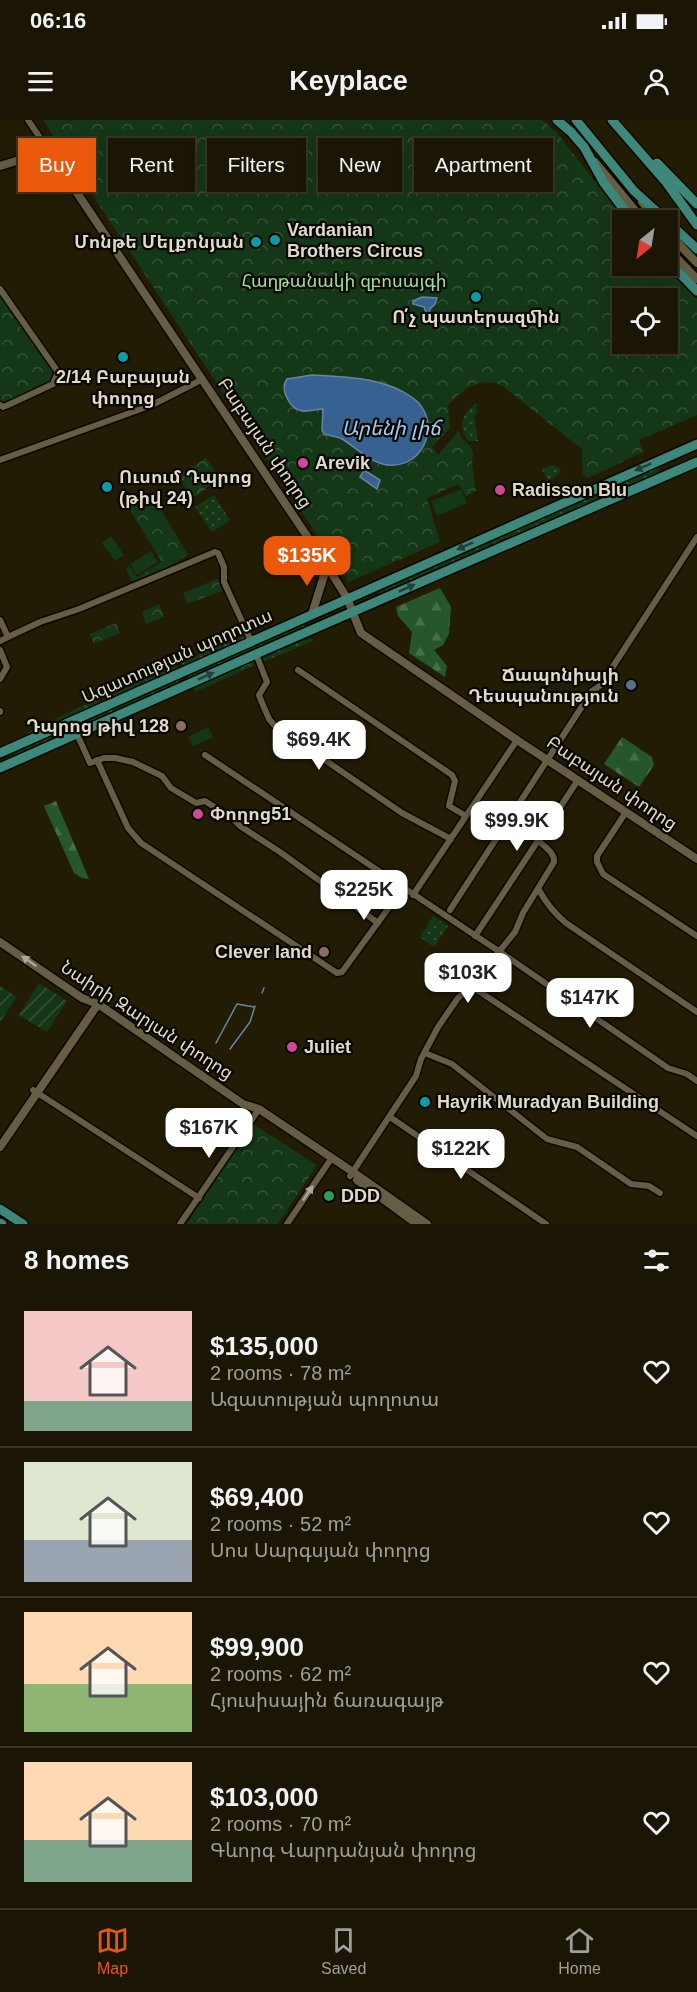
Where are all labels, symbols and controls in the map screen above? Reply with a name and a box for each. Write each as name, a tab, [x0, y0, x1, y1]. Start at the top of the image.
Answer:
text: 06:16	[30, 8, 86, 33]
icon: menu	[24, 65, 57, 98]
icon: person	[640, 65, 673, 98]
text: Keyplace	[289, 66, 408, 96]
chip: Buy	[18, 138, 96, 192]
chip: Rent	[108, 138, 195, 192]
chip: Filters	[207, 138, 306, 192]
chip: New	[318, 138, 402, 192]
chip: Apartment	[414, 138, 553, 192]
north arrow	[612, 210, 678, 276]
map controls	[612, 210, 678, 354]
place label: Vardanian Brothers Circus	[287, 220, 423, 261]
place label: Մոնթե Մելքոնյան	[74, 232, 244, 252]
marker: Vardanian Brothers Circus	[268, 233, 282, 247]
marker: Մոնթե Մելքոնյան	[249, 235, 263, 249]
park label: Հաղթանակի զբոսայգի	[242, 271, 446, 291]
button: locate	[612, 288, 678, 354]
marker: Ո՛չ պատերազմին	[469, 290, 483, 304]
place label: Ո՛չ պատերազմին	[392, 307, 560, 327]
marker: 2/14 Բաբայան փողոց	[116, 350, 130, 364]
place label: 2/14 Բաբայան փողոց	[56, 367, 190, 408]
street label: Բաբայան փողոց	[214, 374, 316, 512]
water label: Արենի լիճ	[341, 417, 444, 440]
place label: Arevik	[315, 453, 371, 473]
marker: Arevik	[296, 456, 310, 470]
one-way arrow	[634, 462, 652, 472]
place label: Ուսում Դպրոց (թիվ 24)	[119, 467, 252, 508]
marker: Ուսում Դպրոց (թիվ 24)	[100, 480, 114, 494]
place label: Radisson Blu	[512, 480, 627, 500]
marker: Radisson Blu	[493, 483, 507, 497]
pin: $135K	[265, 536, 349, 587]
one-way arrow	[456, 541, 474, 551]
text: $135K	[278, 544, 336, 566]
one-way arrow	[398, 583, 416, 593]
street label: Ազատության պողոտա	[79, 605, 275, 707]
place label: Ճապոնիայի Դեսպանություն	[468, 665, 619, 706]
one-way arrow	[197, 671, 215, 681]
marker: Ճապոնիայի Դեսպանություն	[624, 678, 638, 692]
place label: Դպրոց թիվ 128	[26, 716, 169, 736]
marker: Դպրոց թիվ 128	[174, 719, 188, 733]
pin: $69.4K	[270, 720, 368, 771]
text: $69.4K	[287, 728, 351, 750]
street label: Բաբայան փողոց	[543, 732, 681, 834]
pin: $99.9K	[468, 801, 566, 852]
place label: Փողոց51	[210, 804, 291, 824]
marker: Փողոց51	[191, 807, 205, 821]
text: $99.9K	[485, 809, 549, 831]
pin: $225K	[322, 870, 406, 921]
text: $225K	[335, 878, 393, 900]
place label: Clever land	[215, 942, 312, 962]
marker: Clever land	[317, 945, 331, 959]
pin: $103K	[426, 953, 510, 1004]
one-way arrow	[20, 956, 37, 967]
street label: Նաիրի Զարյան փողոց	[57, 957, 237, 1083]
text: $103K	[439, 961, 497, 983]
pin: $147K	[548, 978, 632, 1029]
text: $147K	[561, 986, 619, 1008]
place label: Juliet	[304, 1037, 351, 1057]
marker: Juliet	[285, 1040, 299, 1054]
place label: Hayrik Muradyan Building	[437, 1092, 659, 1112]
marker: Hayrik Muradyan Building	[418, 1095, 432, 1109]
pin: $167K	[167, 1108, 251, 1159]
text: $167K	[180, 1116, 238, 1138]
pin: $122K	[419, 1129, 503, 1180]
text: $122K	[432, 1137, 490, 1159]
one-way arrow	[302, 1185, 313, 1201]
place label: DDD	[341, 1186, 380, 1206]
marker: DDD	[322, 1189, 336, 1203]
icon: filters	[640, 1244, 673, 1277]
text: 8 homes	[24, 1245, 130, 1275]
text: $135,000	[210, 1331, 318, 1361]
icon: home	[72, 1335, 144, 1407]
icon: heart	[640, 1355, 673, 1388]
text: 2 rooms · 78 m²	[210, 1362, 351, 1384]
text: Ազատության պողոտա	[210, 1388, 439, 1410]
text: $69,400	[210, 1482, 304, 1512]
icon: home	[72, 1486, 144, 1558]
icon: heart	[640, 1506, 673, 1539]
text: 2 rooms · 52 m²	[210, 1513, 351, 1535]
text: Սոս Սարգսյան փողոց	[210, 1539, 431, 1561]
text: $99,900	[210, 1632, 304, 1662]
icon: home	[72, 1636, 144, 1708]
icon: heart	[640, 1656, 673, 1689]
text: 2 rooms · 62 m²	[210, 1663, 351, 1685]
text: Հյուսիսային ճառագայթ	[210, 1689, 444, 1711]
text: $103,000	[210, 1782, 318, 1812]
icon: home	[72, 1786, 144, 1858]
icon: heart	[640, 1806, 673, 1839]
text: 2 rooms · 70 m²	[210, 1813, 351, 1835]
text: Գևորգ Վարդանյան փողոց	[210, 1839, 476, 1861]
tab: Map	[96, 1924, 129, 1978]
tab: Saved	[321, 1924, 366, 1978]
tab: Home	[558, 1924, 601, 1978]

